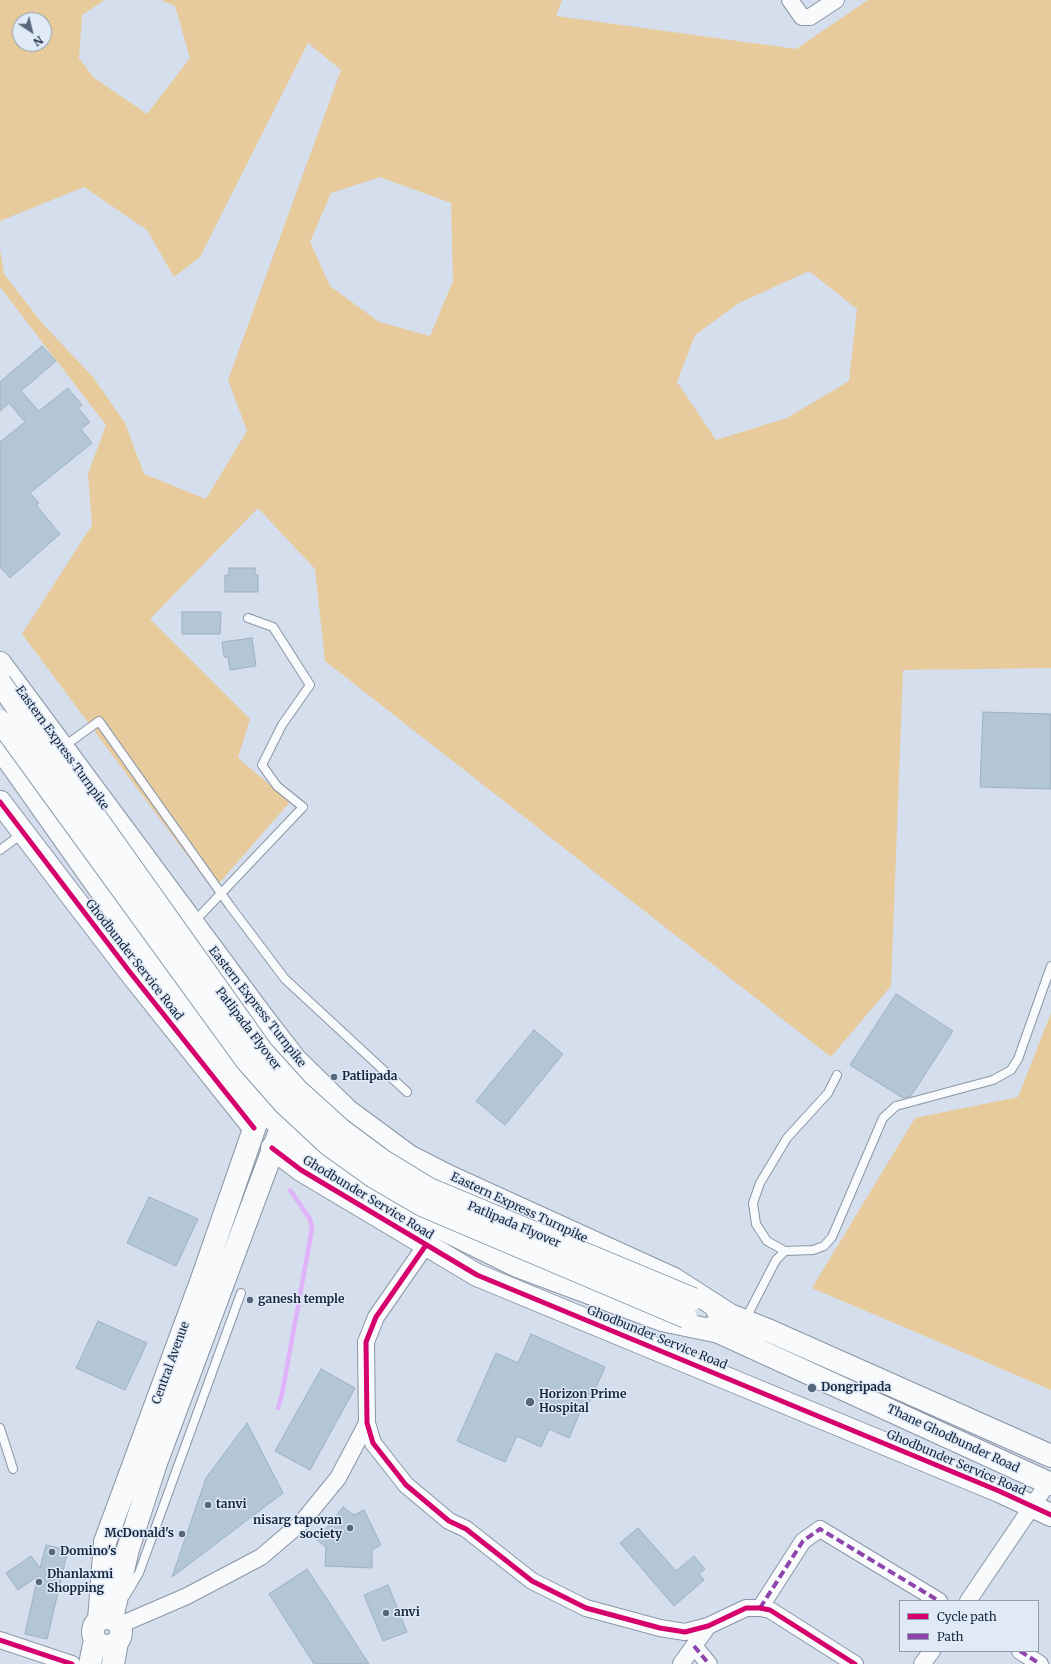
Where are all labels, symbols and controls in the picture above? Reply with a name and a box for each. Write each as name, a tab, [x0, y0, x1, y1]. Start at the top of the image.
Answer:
north arrow	[12, 12, 52, 52]
text: N	[31, 33, 46, 49]
street label: Eastern Express Turnpike	[12, 683, 112, 813]
street label: Ghodbunder Service Road	[82, 897, 186, 1023]
street label: Eastern Express Turnpike	[205, 944, 309, 1070]
street label: Patlipada Flyover	[212, 985, 284, 1073]
place label: Patlipada	[342, 1070, 398, 1084]
marker: Patlipada	[329, 1072, 339, 1082]
street label: Ghodbunder Service Road	[300, 1153, 436, 1243]
street label: Eastern Express Turnpike	[448, 1170, 590, 1246]
street label: Patlipada Flyover	[465, 1199, 563, 1251]
place label: ganesh temple	[258, 1293, 344, 1307]
marker: ganesh temple	[245, 1295, 255, 1305]
street label: Ghodbunder Service Road	[585, 1303, 729, 1373]
street label: Central Avenue	[149, 1320, 193, 1406]
place label: Dongripada	[821, 1381, 891, 1395]
marker: Dongripada	[806, 1382, 818, 1394]
place label: Horizon Prime Hospital	[539, 1388, 626, 1416]
marker: Horizon Prime Hospital	[524, 1396, 536, 1408]
street label: Thane Ghodbunder Road	[884, 1402, 1022, 1476]
street label: Ghodbunder Service Road	[884, 1427, 1028, 1499]
place label: tanvi	[216, 1498, 247, 1512]
marker: tanvi	[203, 1500, 213, 1510]
place label: nisarg tapovan society	[253, 1514, 342, 1542]
marker: nisarg tapovan society	[345, 1523, 355, 1533]
place label: McDonald's	[105, 1527, 174, 1541]
marker: McDonald's	[177, 1529, 187, 1539]
place label: Domino's	[60, 1545, 116, 1559]
marker: Domino's	[47, 1547, 57, 1557]
place label: Dhanlaxmi Shopping	[47, 1568, 113, 1596]
marker: Dhanlaxmi Shopping	[34, 1577, 44, 1587]
legend	[899, 1600, 1039, 1652]
place label: anvi	[394, 1606, 420, 1620]
marker: anvi	[381, 1608, 391, 1618]
text: Cycle path	[937, 1609, 997, 1624]
text: Path	[937, 1629, 963, 1644]

